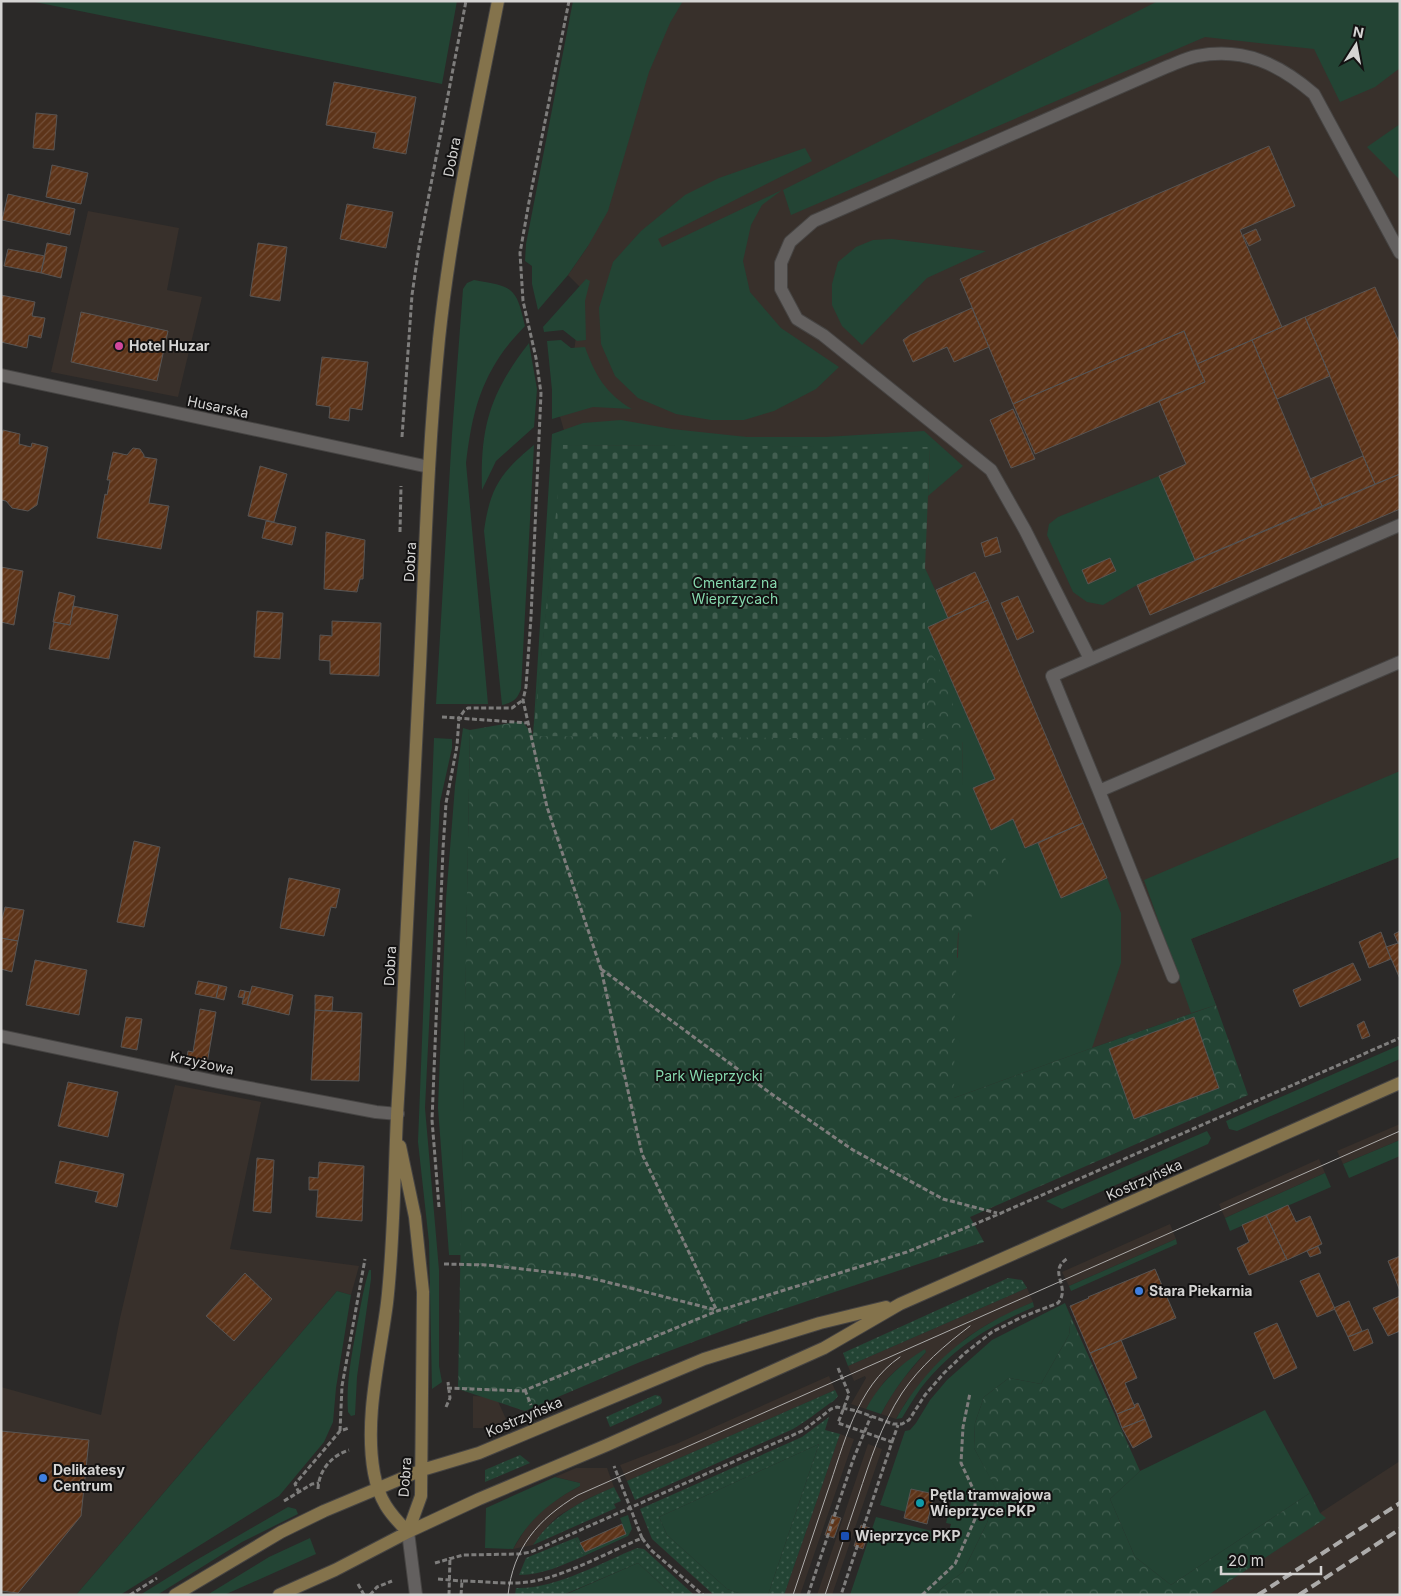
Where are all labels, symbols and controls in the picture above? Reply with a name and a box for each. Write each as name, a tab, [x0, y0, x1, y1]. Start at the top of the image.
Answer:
north arrow	[1331, 20, 1381, 70]
text: N	[1352, 22, 1365, 41]
street label: Dobra	[439, 136, 464, 178]
place label: Hotel Huzar	[129, 337, 210, 354]
marker: Hotel Huzar	[113, 340, 125, 352]
street label: Husarska	[186, 392, 250, 421]
street label: Dobra	[400, 541, 419, 582]
park label: Cmentarz na Wieprzycach	[692, 574, 778, 607]
street label: Dobra	[380, 945, 399, 986]
street label: Krzyżowa	[168, 1047, 236, 1078]
park label: Park Wieprzycki	[655, 1067, 763, 1084]
street label: Kostrzyńska	[1103, 1155, 1184, 1204]
place label: Stara Piekarnia	[1149, 1282, 1252, 1299]
marker: Stara Piekarnia	[1133, 1285, 1145, 1297]
street label: Kostrzyńska	[483, 1393, 565, 1440]
street label: Dobra	[395, 1456, 414, 1498]
place label: Delikatesy Centrum	[53, 1461, 125, 1494]
marker: Delikatesy Centrum	[37, 1472, 49, 1484]
place label: Pętla tramwajowa Wieprzyce PKP	[930, 1486, 1051, 1519]
marker: Pętla tramwajowa Wieprzyce PKP	[914, 1497, 926, 1509]
place label: Wieprzyce PKP	[855, 1527, 961, 1544]
marker: Wieprzyce PKP	[839, 1530, 851, 1542]
scale bar	[1221, 1544, 1321, 1576]
text: 20 m	[1228, 1551, 1264, 1570]

